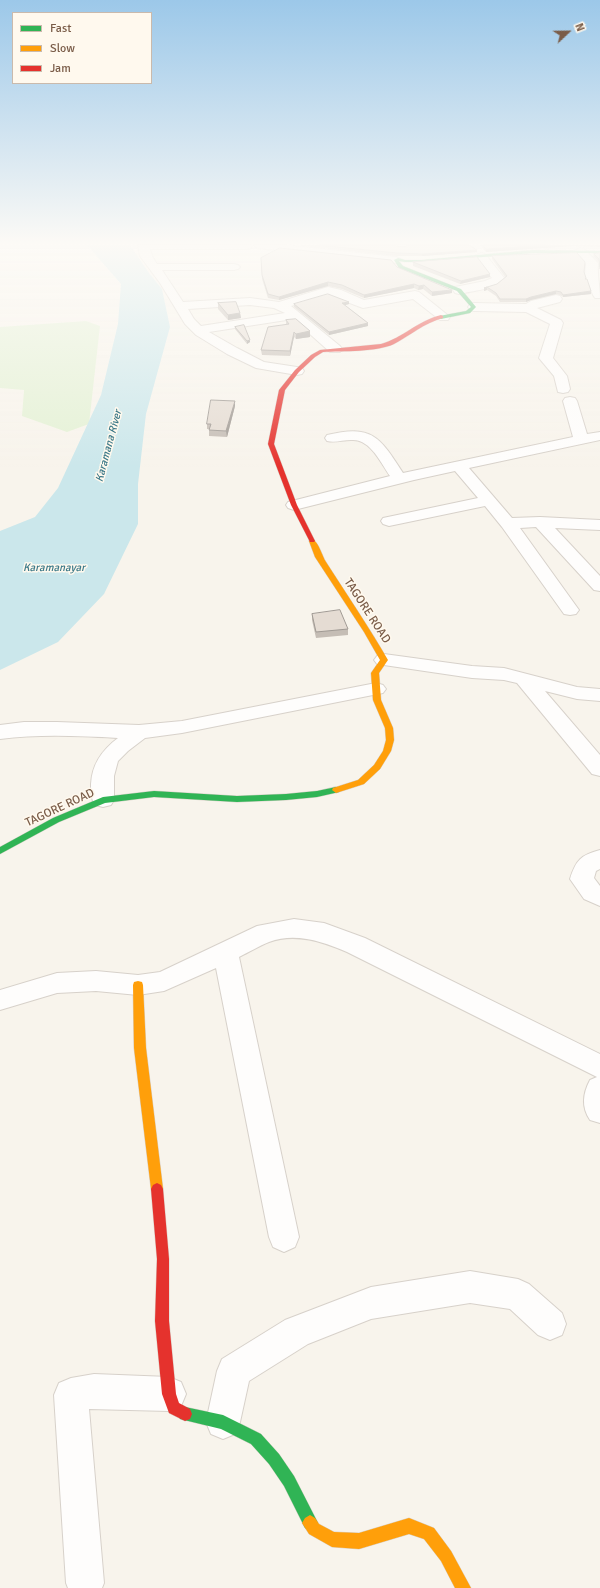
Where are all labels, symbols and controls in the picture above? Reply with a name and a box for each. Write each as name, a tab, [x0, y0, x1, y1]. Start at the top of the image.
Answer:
legend	[12, 12, 152, 84]
north arrow	[548, 12, 588, 52]
text: Fast	[50, 21, 71, 36]
text: N	[572, 21, 587, 33]
text: Slow	[50, 41, 75, 56]
text: Jam	[50, 61, 71, 76]
water label: Karamana River	[93, 409, 125, 483]
water label: Karamanayar	[23, 561, 85, 575]
street label: TAGORE ROAD	[341, 576, 393, 646]
street label: TAGORE ROAD	[23, 786, 97, 830]

